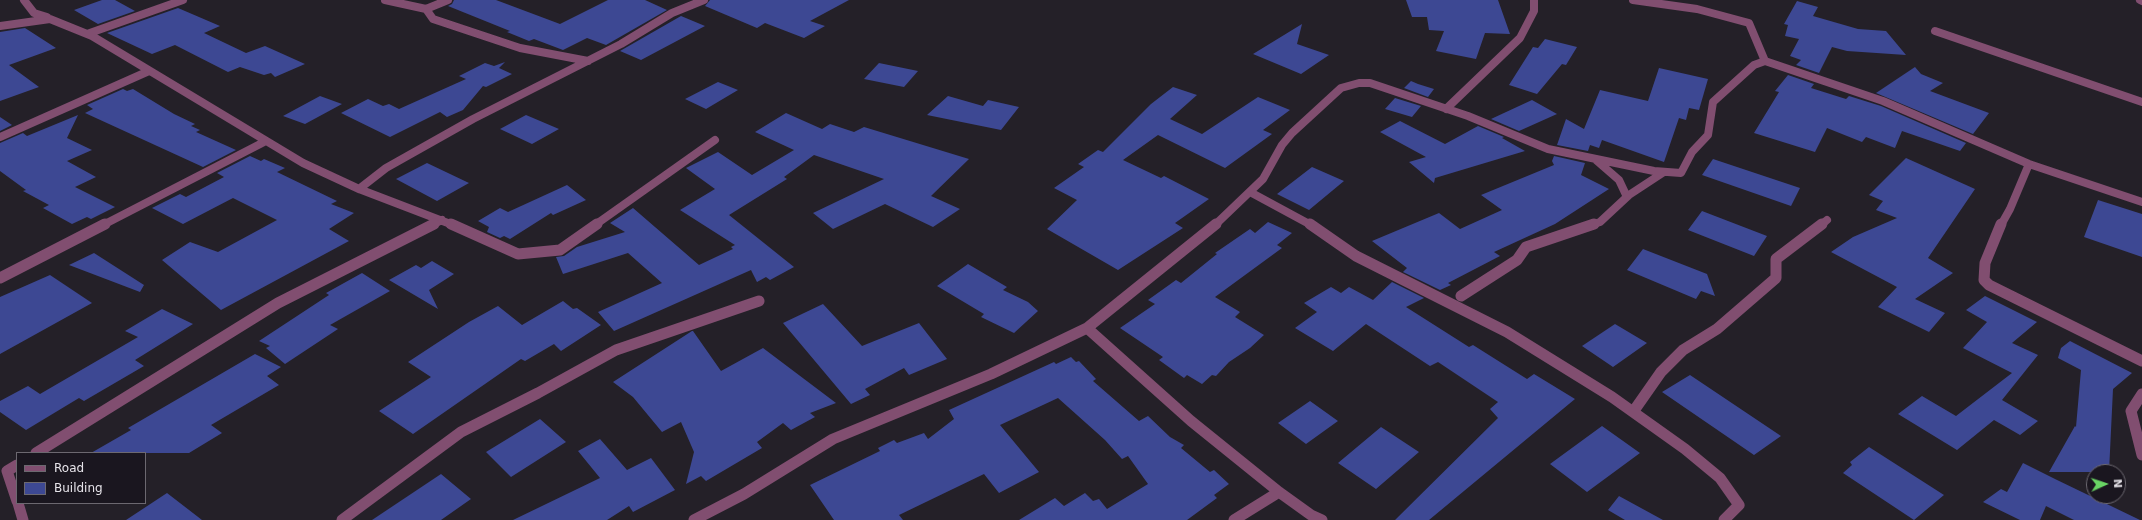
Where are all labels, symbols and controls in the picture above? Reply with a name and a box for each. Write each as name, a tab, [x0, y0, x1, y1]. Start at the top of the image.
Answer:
legend	[16, 452, 146, 504]
text: Road	[54, 461, 84, 475]
north arrow	[2086, 464, 2126, 504]
text: N	[2111, 478, 2124, 488]
text: Building	[54, 481, 103, 495]

